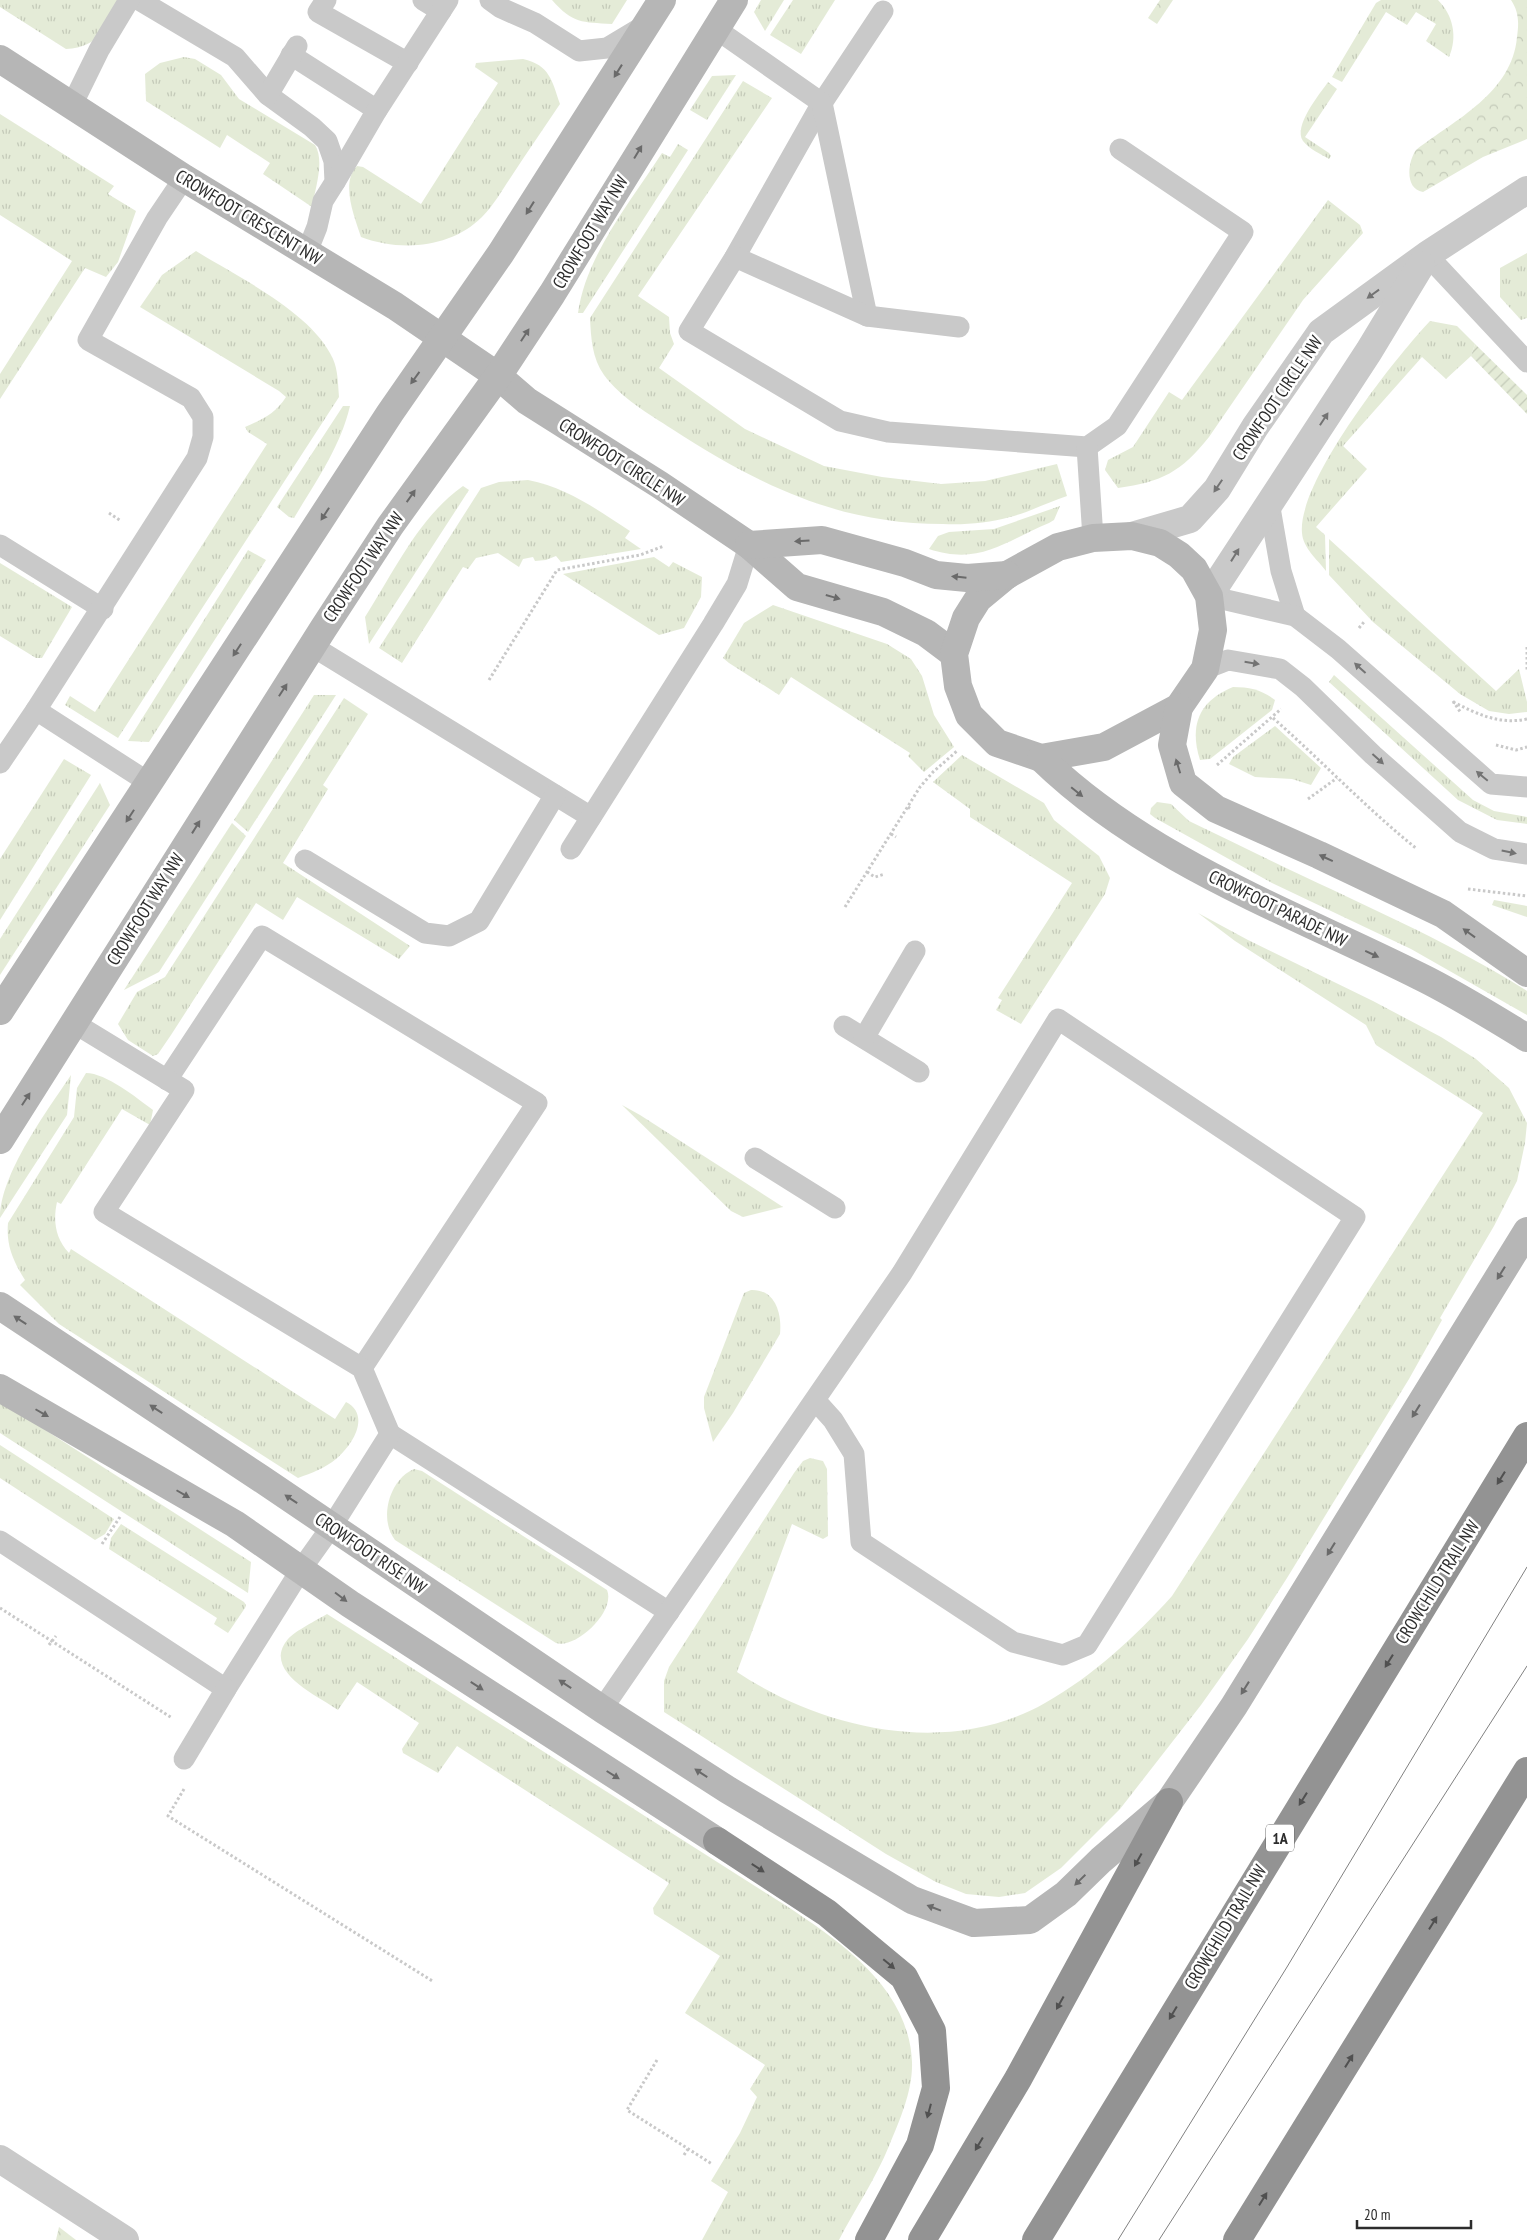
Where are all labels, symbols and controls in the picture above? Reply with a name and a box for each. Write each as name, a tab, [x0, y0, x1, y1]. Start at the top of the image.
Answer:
one-way arrow	[613, 64, 622, 77]
one-way arrow	[634, 146, 643, 159]
street label: CROWFOOT CRESCENT NW	[172, 164, 326, 270]
street label: CROWFOOT WAY NW	[547, 171, 633, 293]
one-way arrow	[526, 201, 535, 214]
one-way arrow	[1367, 289, 1380, 299]
one-way arrow	[520, 328, 530, 342]
street label: CROWFOOT CIRCLE NW	[1227, 331, 1327, 465]
one-way arrow	[410, 371, 420, 385]
street label: CROWFOOT CIRCLE NW	[555, 413, 689, 511]
one-way arrow	[1319, 413, 1329, 426]
one-way arrow	[1213, 479, 1223, 493]
one-way arrow	[406, 489, 416, 503]
street label: CROWFOOT WAY NW	[318, 507, 408, 627]
one-way arrow	[321, 507, 330, 520]
one-way arrow	[794, 538, 810, 546]
one-way arrow	[1230, 548, 1239, 561]
one-way arrow	[951, 573, 967, 581]
one-way arrow	[826, 594, 841, 602]
one-way arrow	[232, 643, 242, 657]
one-way arrow	[1244, 659, 1260, 667]
one-way arrow	[1354, 662, 1366, 674]
one-way arrow	[278, 684, 288, 697]
one-way arrow	[1371, 753, 1383, 765]
one-way arrow	[1174, 758, 1182, 773]
one-way arrow	[1475, 770, 1488, 781]
one-way arrow	[1070, 786, 1083, 797]
one-way arrow	[125, 809, 134, 822]
one-way arrow	[191, 821, 201, 834]
one-way arrow	[1501, 848, 1517, 856]
street label: CROWFOOT WAY NW	[101, 849, 189, 969]
one-way arrow	[1319, 854, 1333, 862]
street label: CROWFOOT PARADE NW	[1205, 865, 1351, 951]
one-way arrow	[1462, 928, 1476, 938]
one-way arrow	[1365, 950, 1379, 958]
one-way arrow	[21, 1092, 31, 1105]
one-way arrow	[1497, 1266, 1506, 1279]
one-way arrow	[14, 1315, 27, 1324]
one-way arrow	[149, 1404, 163, 1414]
one-way arrow	[1411, 1404, 1421, 1418]
one-way arrow	[36, 1408, 49, 1417]
one-way arrow	[1497, 1471, 1506, 1485]
one-way arrow	[177, 1489, 190, 1498]
one-way arrow	[285, 1494, 298, 1504]
street label: CROWFOOT RISE NW	[311, 1507, 431, 1599]
street label: CROWCHILD TRAIL NW	[1390, 1516, 1484, 1648]
one-way arrow	[1326, 1543, 1335, 1556]
one-way arrow	[334, 1592, 348, 1602]
one-way arrow	[1384, 1654, 1393, 1668]
one-way arrow	[558, 1680, 572, 1689]
one-way arrow	[1241, 1681, 1250, 1694]
one-way arrow	[470, 1682, 483, 1691]
one-way arrow	[695, 1768, 708, 1778]
one-way arrow	[606, 1770, 620, 1779]
one-way arrow	[1299, 1793, 1308, 1806]
road number: 1A	[1266, 1825, 1294, 1852]
one-way arrow	[1133, 1854, 1142, 1867]
street label: CROWCHILD TRAIL NW	[1179, 1860, 1271, 1994]
one-way arrow	[751, 1863, 765, 1872]
one-way arrow	[1074, 1874, 1086, 1886]
one-way arrow	[926, 1904, 941, 1912]
one-way arrow	[1429, 1917, 1438, 1930]
one-way arrow	[882, 1958, 894, 1970]
one-way arrow	[1055, 1996, 1064, 2010]
one-way arrow	[1169, 2006, 1178, 2019]
one-way arrow	[1344, 2054, 1354, 2067]
one-way arrow	[925, 2104, 933, 2119]
one-way arrow	[975, 2138, 984, 2151]
one-way arrow	[1259, 2192, 1268, 2205]
scale bar	[1357, 2198, 1471, 2230]
text: 20 m	[1364, 2205, 1390, 2224]

